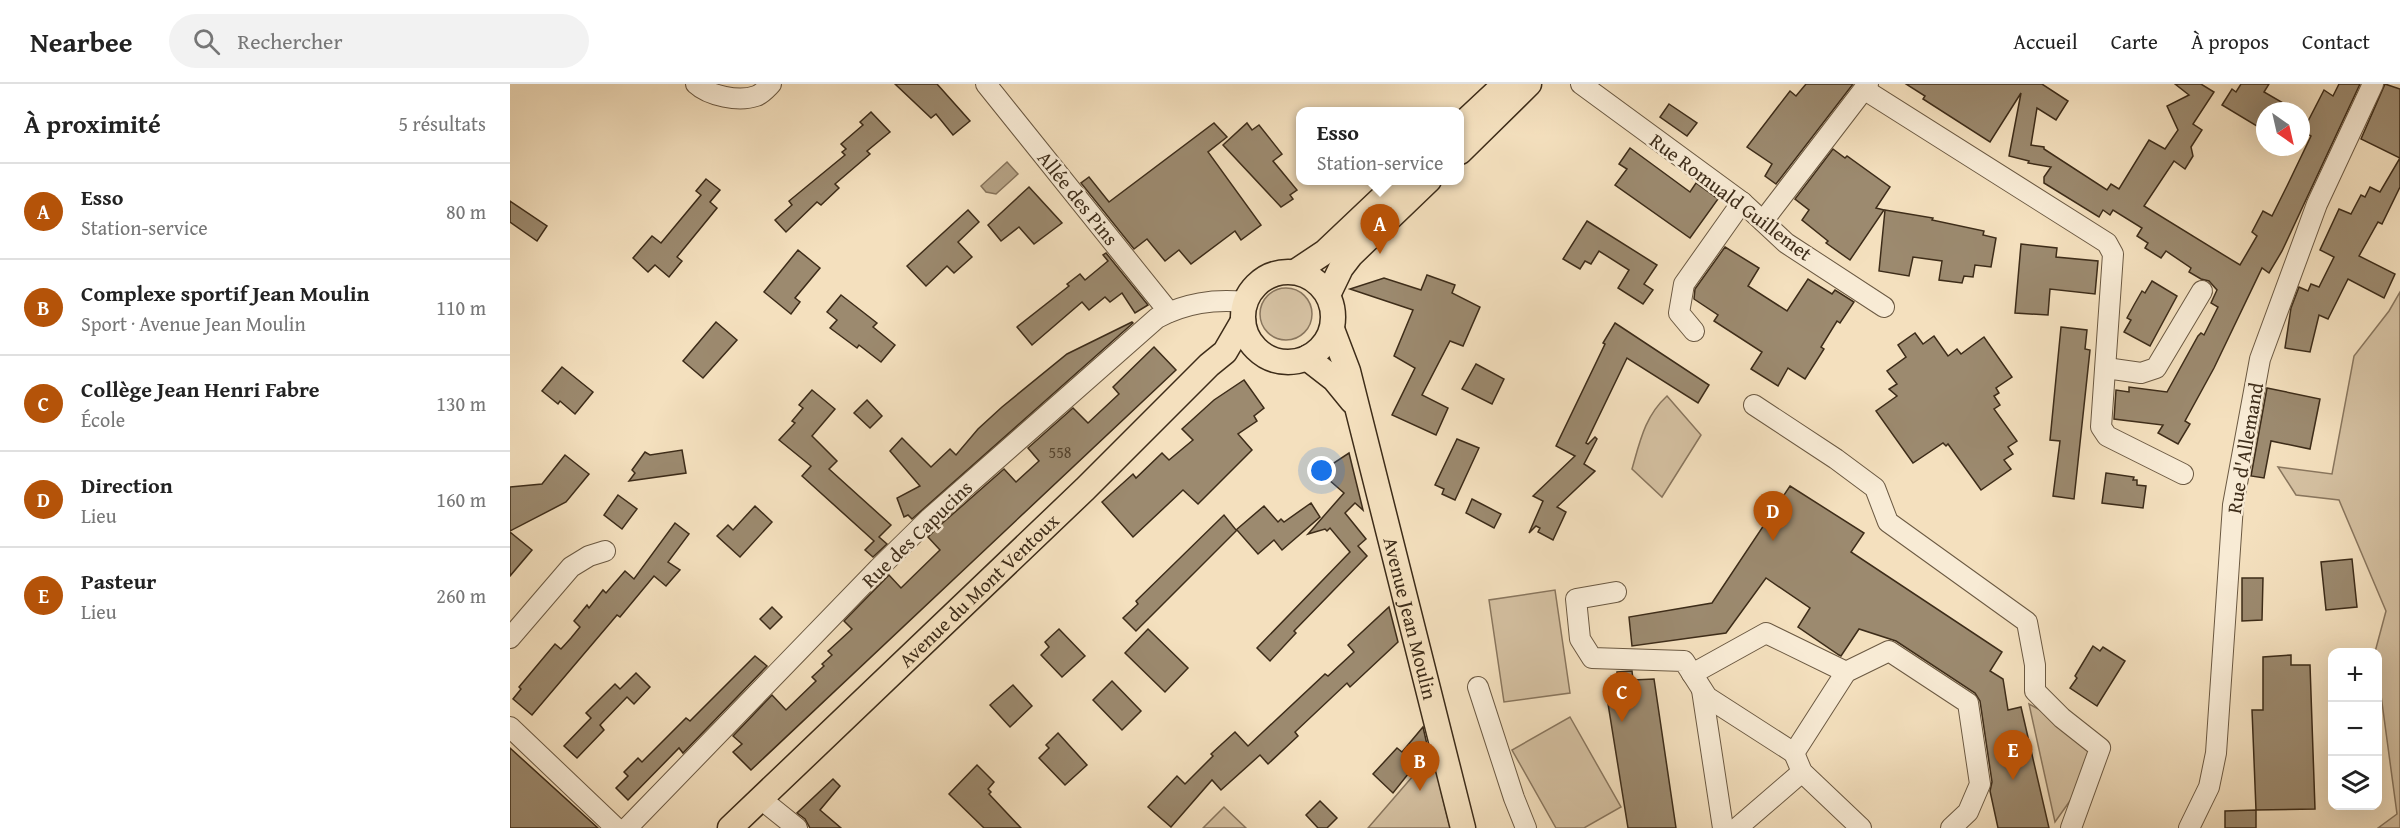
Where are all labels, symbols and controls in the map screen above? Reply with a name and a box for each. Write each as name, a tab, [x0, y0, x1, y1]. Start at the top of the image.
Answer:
search box	[169, 14, 589, 68]
text: Nearbee	[30, 21, 133, 62]
icon: search	[190, 25, 223, 58]
text: Rechercher	[238, 25, 343, 57]
text: Accueil	[2013, 26, 2078, 57]
text: Carte	[2111, 26, 2158, 57]
text: À propos	[2191, 26, 2269, 57]
text: Contact	[2302, 26, 2370, 57]
north arrow	[2256, 102, 2310, 156]
text: À proximité	[24, 104, 161, 143]
popup	[1296, 107, 1464, 185]
text: 5 résultats	[398, 109, 486, 138]
text: Esso	[1317, 116, 1359, 148]
street label: Rue Romuald Guillemet	[1644, 126, 1819, 267]
street label: Allée des Pins	[1031, 144, 1126, 251]
text: Station-service	[1317, 148, 1443, 177]
text: Esso	[81, 181, 123, 213]
text: A	[37, 197, 50, 226]
text: 80 m	[446, 197, 486, 226]
pin: A	[1360, 204, 1400, 254]
text: Station-service	[81, 213, 208, 242]
text: Complexe sportif Jean Moulin	[81, 277, 370, 309]
text: B	[37, 293, 50, 322]
text: 110 m	[436, 293, 486, 322]
text: Sport · Avenue Jean Moulin	[81, 309, 306, 338]
text: Collège Jean Henri Fabre	[81, 373, 320, 405]
street label: Rue d'Allemand	[2219, 380, 2270, 516]
text: C	[38, 389, 49, 418]
text: 130 m	[436, 389, 486, 418]
text: École	[81, 405, 125, 434]
house number: 558	[1048, 440, 1072, 464]
your location	[1307, 456, 1336, 485]
text: Direction	[81, 469, 173, 501]
street label: Rue des Capucins	[855, 473, 979, 594]
text: D	[37, 485, 50, 514]
text: 160 m	[436, 485, 486, 514]
pin: D	[1754, 492, 1792, 541]
text: Lieu	[81, 501, 117, 530]
street label: Avenue du Mont Ventoux	[892, 506, 1066, 674]
street label: Avenue Jean Moulin	[1376, 534, 1445, 703]
text: Pasteur	[81, 565, 156, 597]
text: E	[38, 581, 49, 610]
text: 260 m	[436, 581, 486, 610]
text: Lieu	[81, 597, 117, 626]
map controls	[2328, 648, 2382, 810]
button: +	[2328, 648, 2382, 702]
pin: C	[1602, 672, 1642, 722]
button: −	[2328, 702, 2382, 756]
pin: E	[1994, 730, 2032, 780]
pin: B	[1400, 742, 1440, 791]
button: layers	[2328, 756, 2382, 810]

